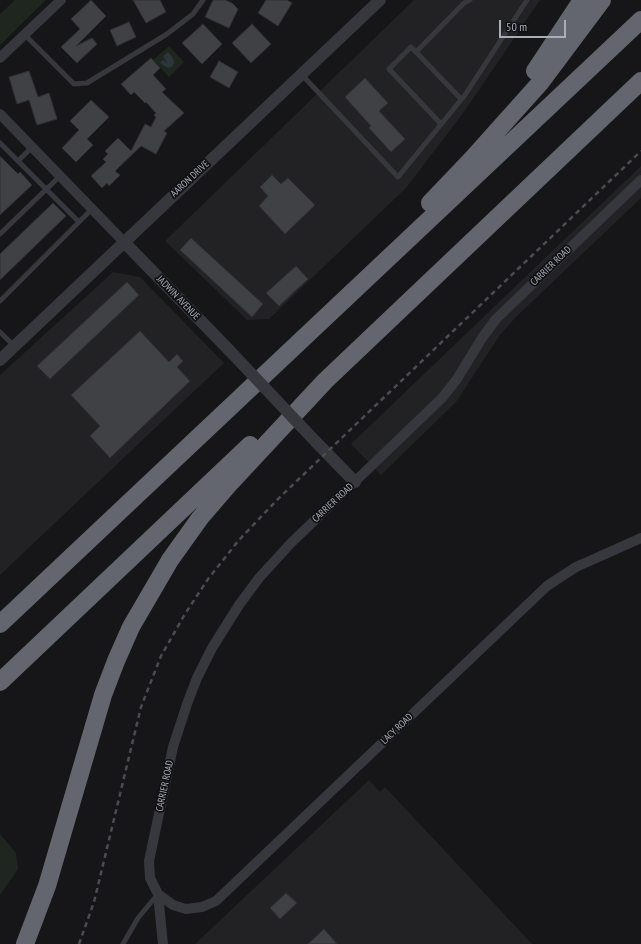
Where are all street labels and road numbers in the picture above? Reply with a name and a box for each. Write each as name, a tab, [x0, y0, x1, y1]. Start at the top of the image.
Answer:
street label: AARON DRIVE	[168, 158, 212, 200]
street label: CARRIER ROAD	[528, 244, 574, 288]
street label: JADWIN AVENUE	[154, 273, 202, 323]
street label: CARRIER ROAD	[310, 481, 356, 525]
street label: LACY ROAD	[379, 711, 415, 747]
street label: CARRIER ROAD	[154, 759, 176, 813]

